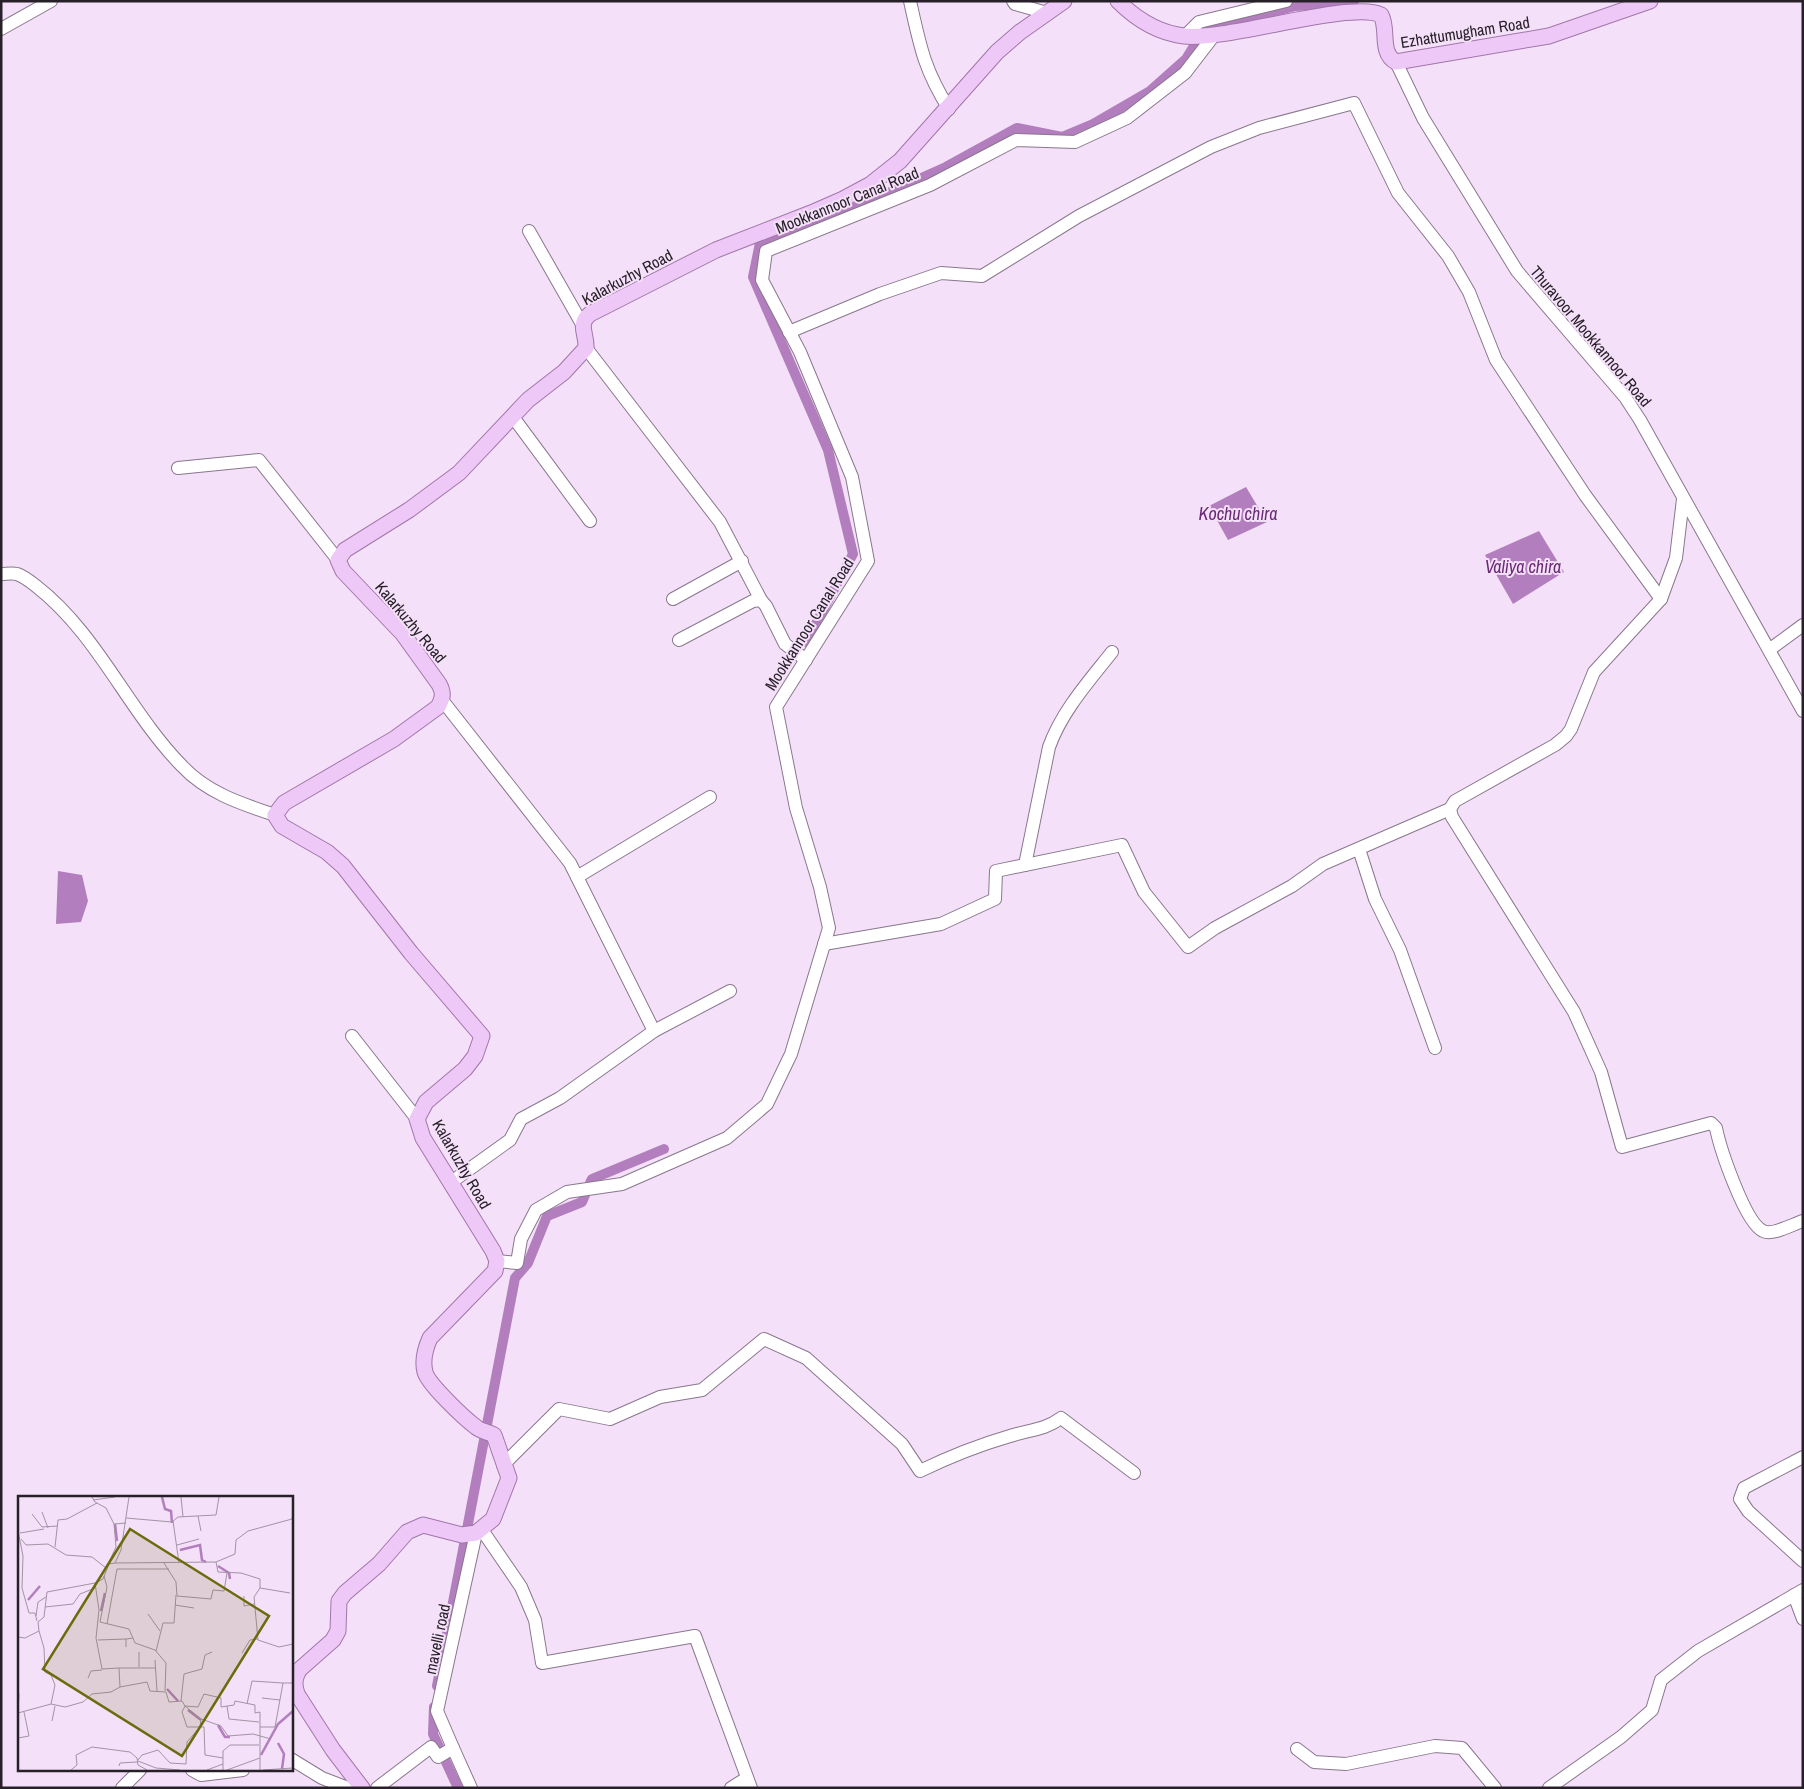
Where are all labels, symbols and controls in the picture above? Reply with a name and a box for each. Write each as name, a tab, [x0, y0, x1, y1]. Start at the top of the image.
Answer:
street label: Ezhattumugham Road	[1399, 11, 1531, 53]
street label: Mookkannoor Canal Road	[772, 161, 922, 239]
street label: Kalarkuzhy Road	[578, 244, 676, 310]
street label: Thuravoor Mookkannoor Road	[1525, 261, 1657, 411]
water label: Kochu chira	[1199, 501, 1277, 526]
street label: Mookkannoor Canal Road	[759, 554, 859, 694]
water label: Valiya chira	[1485, 554, 1561, 579]
street label: Kalarkuzhy Road	[370, 577, 452, 667]
street label: Kalarkuzhy Road	[427, 1115, 497, 1213]
inset map	[18, 1496, 292, 1772]
street label: mavelli road	[419, 1602, 455, 1676]

